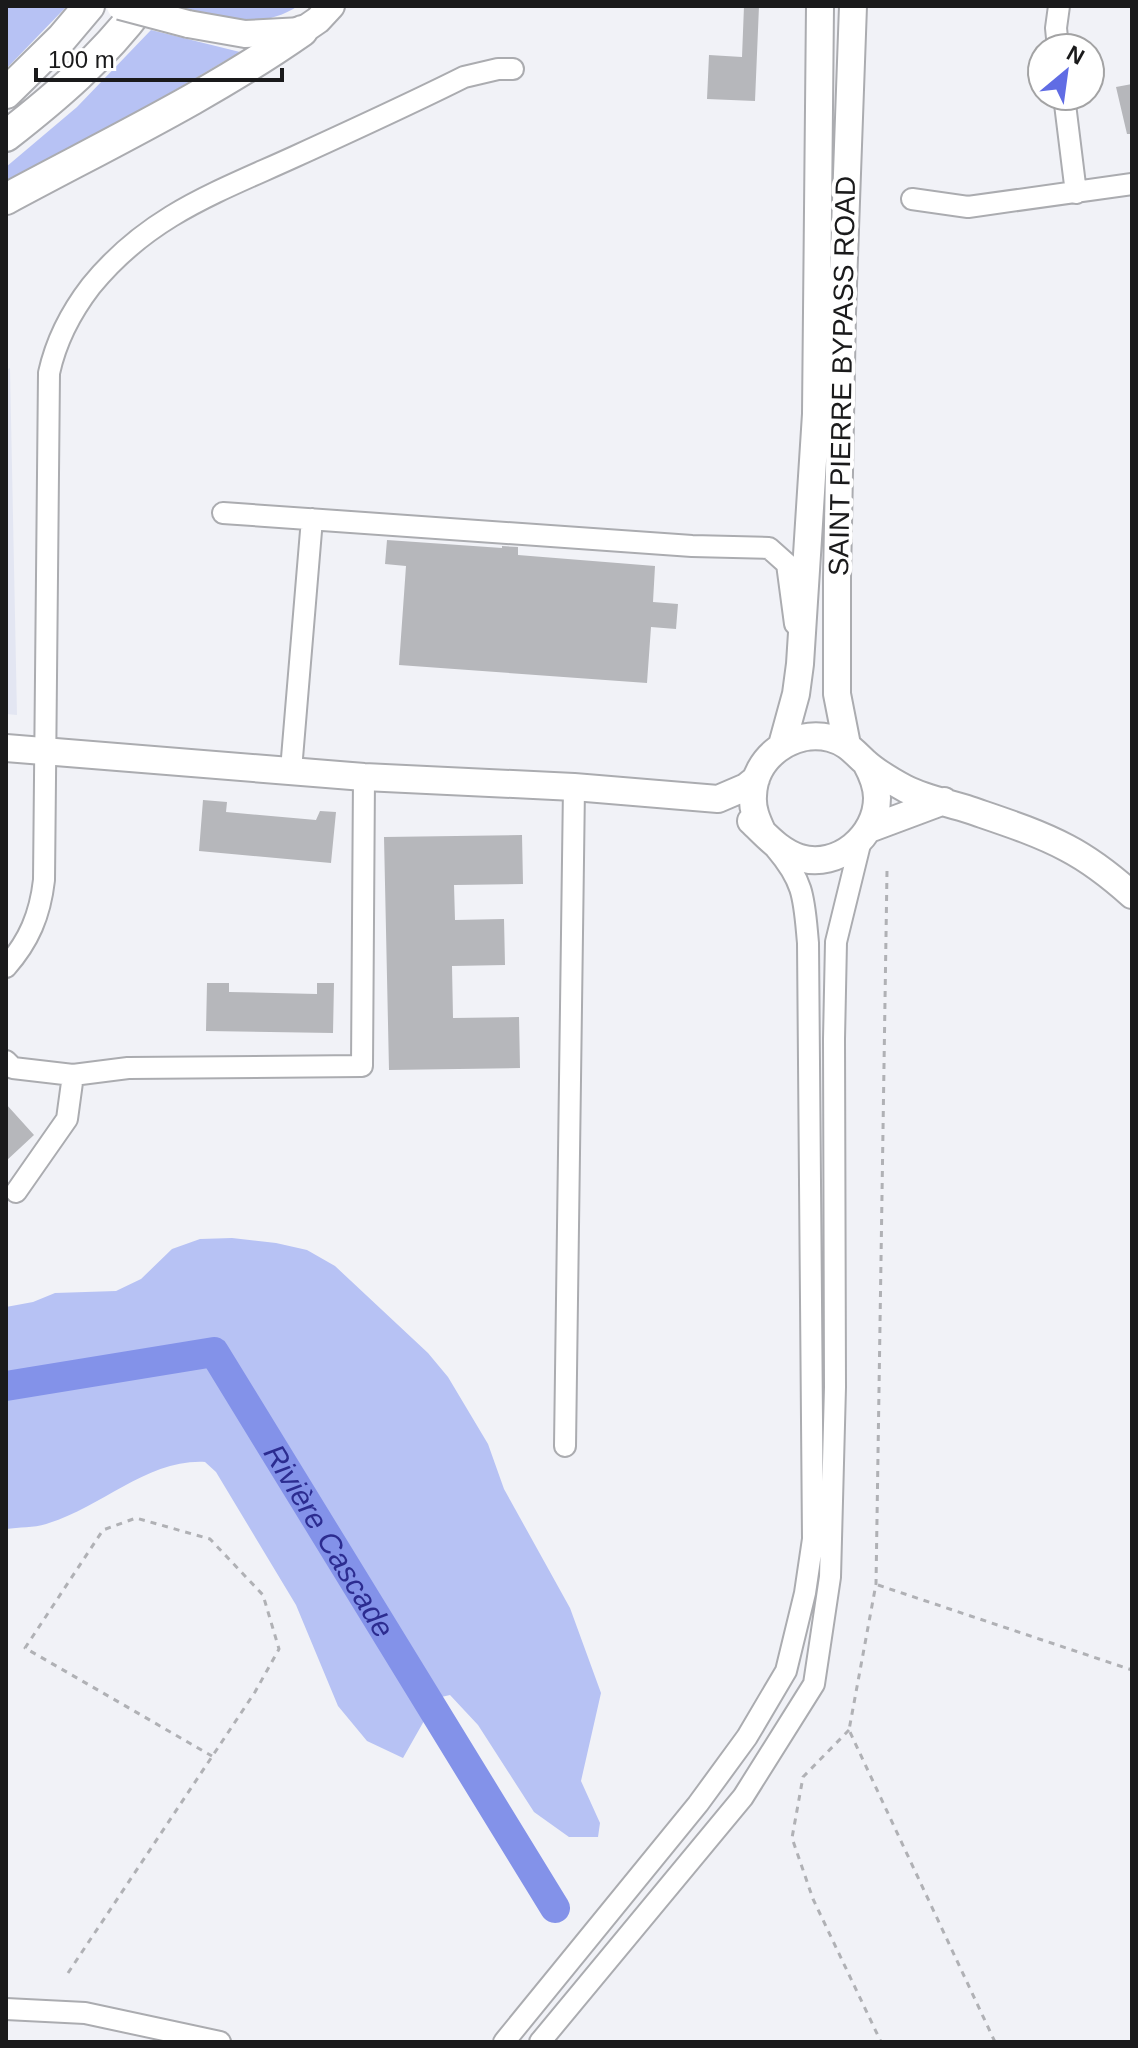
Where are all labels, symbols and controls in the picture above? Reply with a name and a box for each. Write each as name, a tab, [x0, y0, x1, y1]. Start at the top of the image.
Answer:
scale bar	[36, 32, 282, 82]
north arrow	[1026, 32, 1106, 112]
text: N	[1062, 40, 1088, 70]
text: 100 m	[48, 46, 115, 73]
street label: SAINT PIERRE BYPASS ROAD	[823, 176, 861, 576]
water label: Rivière Cascade	[258, 1438, 401, 1643]

